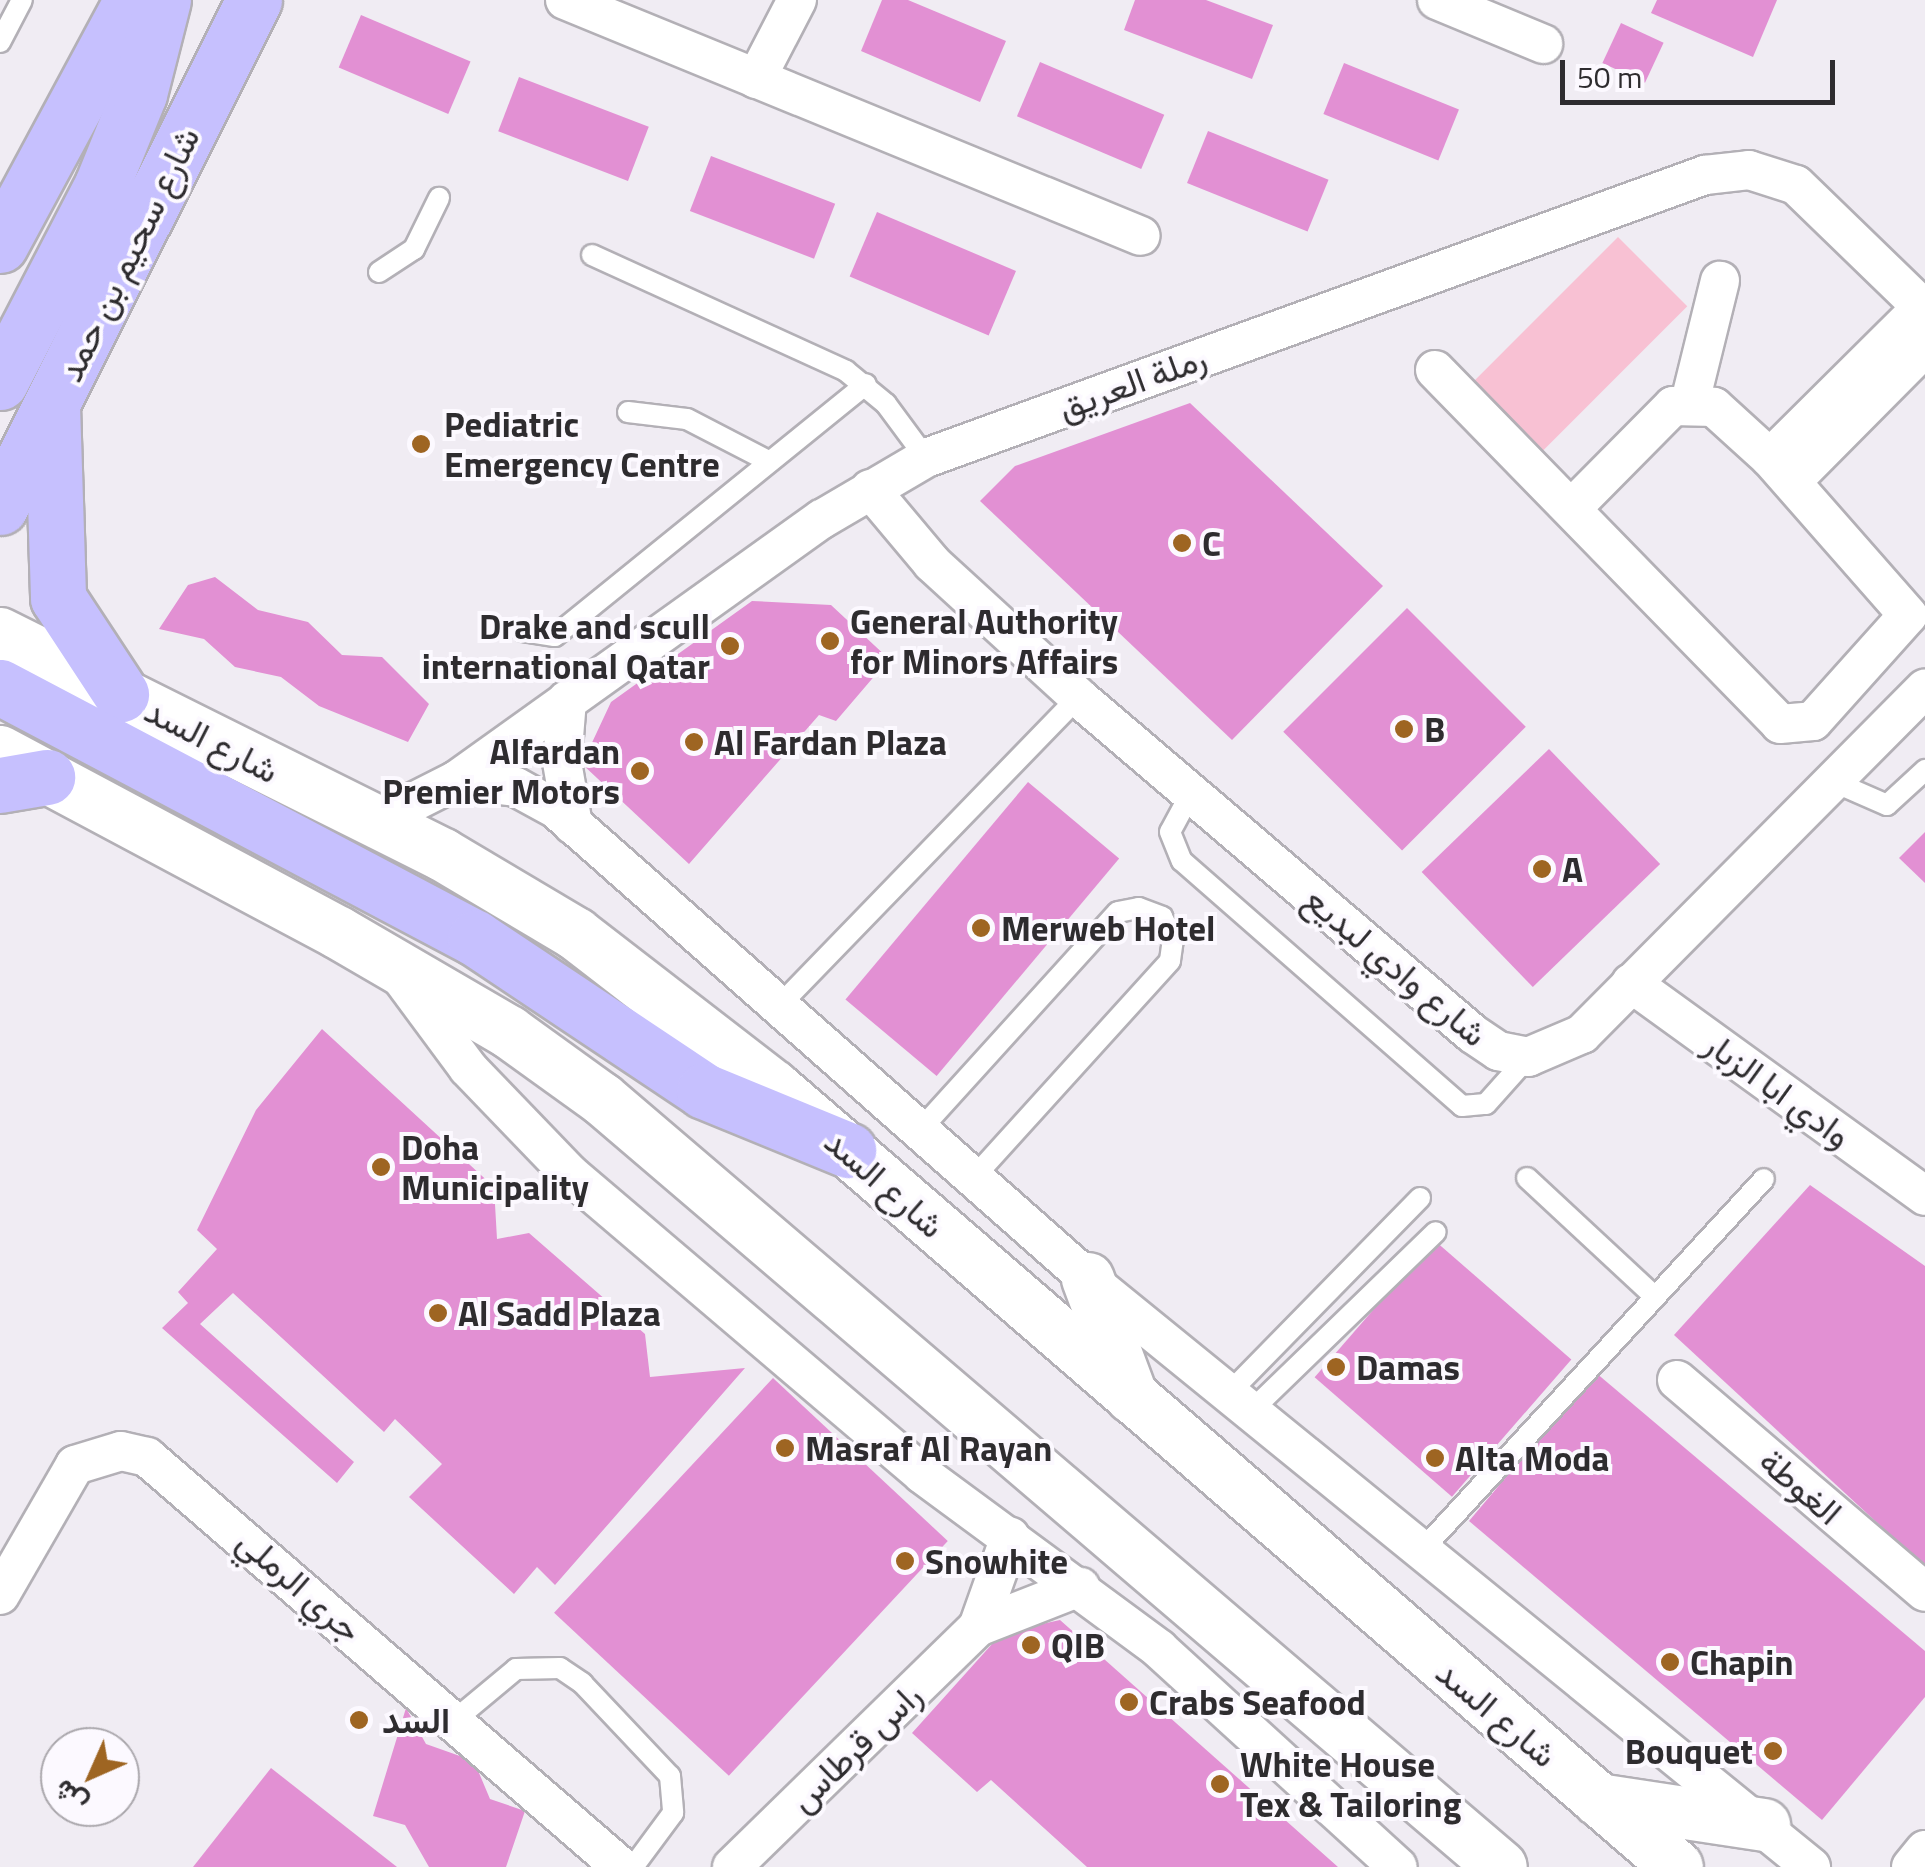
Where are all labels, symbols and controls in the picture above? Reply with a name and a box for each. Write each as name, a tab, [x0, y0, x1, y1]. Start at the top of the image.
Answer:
scale bar	[1565, 40, 1840, 102]
text: 50 m	[1577, 54, 1642, 100]
street label: شارع سحيم بن حمد	[48, 120, 208, 388]
street label: رملة العريق	[1052, 336, 1212, 428]
place label: Pediatric Emergency Centre	[444, 403, 720, 485]
marker: Pediatric Emergency Centre	[408, 431, 434, 457]
place label: C	[1202, 522, 1221, 564]
marker: C	[1171, 532, 1193, 554]
place label: General Authority for Minors Affairs	[850, 600, 1118, 682]
place label: Drake and scull international Qatar	[422, 605, 710, 687]
marker: General Authority for Minors Affairs	[819, 630, 841, 652]
marker: Drake and scull international Qatar	[719, 635, 741, 657]
street label: شارع السد	[138, 688, 286, 792]
place label: B	[1424, 708, 1445, 750]
marker: B	[1393, 718, 1415, 740]
place label: Al Fardan Plaza	[714, 721, 947, 763]
place label: Alfardan Premier Motors	[382, 730, 620, 812]
marker: Al Fardan Plaza	[683, 731, 705, 753]
marker: Alfardan Premier Motors	[629, 760, 651, 782]
place label: A	[1562, 848, 1583, 890]
marker: A	[1531, 858, 1553, 880]
street label: شارع وادي لبديع	[1296, 877, 1496, 1055]
place label: Merweb Hotel	[1001, 907, 1215, 949]
marker: Merweb Hotel	[970, 917, 992, 939]
street label: وادي ابا الزبار	[1697, 1022, 1859, 1156]
street label: شارع السد	[817, 1120, 953, 1246]
place label: Doha Municipality	[401, 1126, 589, 1208]
marker: Doha Municipality	[370, 1156, 392, 1178]
place label: Al Sadd Plaza	[458, 1292, 661, 1334]
marker: Al Sadd Plaza	[427, 1302, 449, 1324]
place label: Damas	[1356, 1346, 1460, 1388]
marker: Damas	[1325, 1356, 1347, 1378]
place label: Masraf Al Rayan	[805, 1427, 1052, 1469]
marker: Masraf Al Rayan	[774, 1437, 796, 1459]
place label: Alta Moda	[1455, 1437, 1609, 1479]
street label: الغوطة	[1751, 1439, 1851, 1533]
marker: Alta Moda	[1424, 1447, 1446, 1469]
street label: جري الرملي	[229, 1520, 371, 1650]
place label: Snowhite	[925, 1540, 1068, 1582]
marker: Snowhite	[894, 1550, 916, 1572]
place label: QIB	[1051, 1624, 1105, 1666]
marker: QIB	[1020, 1634, 1042, 1656]
place label: Chapin	[1690, 1641, 1794, 1683]
street label: شارع السد	[1428, 1650, 1566, 1776]
marker: Chapin	[1659, 1651, 1681, 1673]
street label: راس قرطاس	[780, 1674, 930, 1820]
place label: Crabs Seafood	[1149, 1681, 1366, 1723]
marker: Crabs Seafood	[1118, 1691, 1140, 1713]
place label: السد	[382, 1699, 450, 1741]
marker: السد	[346, 1707, 372, 1733]
north arrow	[40, 1727, 140, 1827]
place label: Bouquet	[1625, 1730, 1753, 1772]
marker: Bouquet	[1762, 1740, 1784, 1762]
place label: White House Tex & Tailoring	[1240, 1743, 1461, 1825]
text: ش	[43, 1770, 97, 1824]
marker: White House Tex & Tailoring	[1209, 1773, 1231, 1795]

